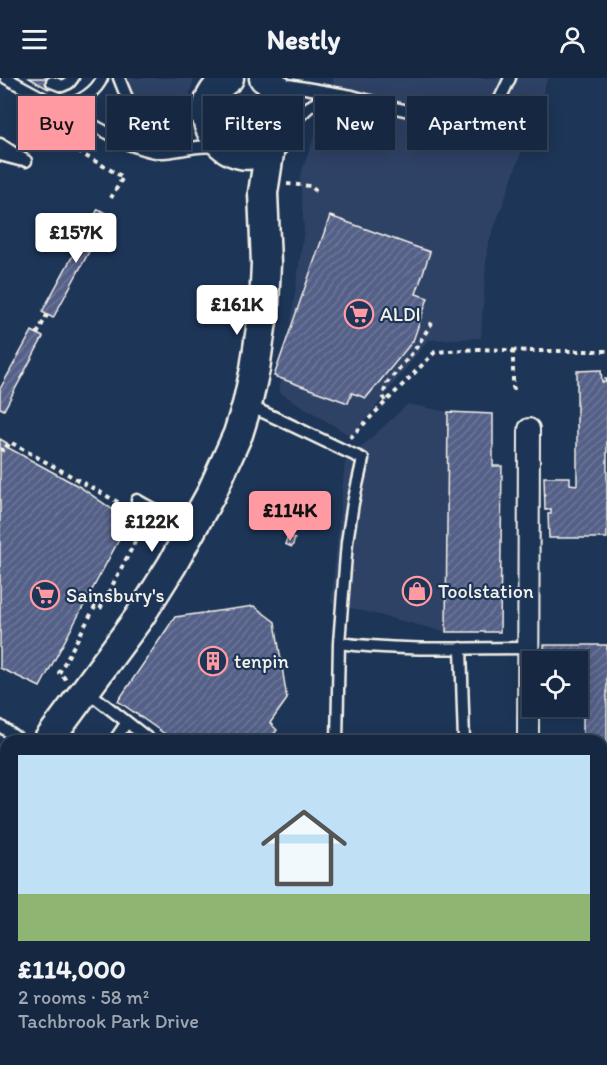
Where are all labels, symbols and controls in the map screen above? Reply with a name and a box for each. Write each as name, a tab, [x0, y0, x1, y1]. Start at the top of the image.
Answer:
icon: menu	[18, 23, 51, 56]
text: Nestly	[267, 23, 340, 56]
icon: person	[556, 23, 589, 56]
chip: Buy	[18, 96, 95, 150]
chip: Rent	[107, 96, 191, 150]
chip: Filters	[203, 96, 303, 150]
chip: New	[315, 96, 395, 150]
chip: Apartment	[407, 96, 547, 150]
pin: £157K	[34, 213, 118, 264]
text: £157K	[49, 220, 103, 244]
pin: £161K	[195, 285, 279, 336]
text: £161K	[211, 292, 263, 316]
supermarket icon: ALDI	[343, 298, 375, 330]
place label: ALDI	[380, 302, 421, 326]
pin: £114K	[248, 491, 332, 542]
text: £114K	[263, 498, 317, 522]
pin: £122K	[110, 502, 194, 553]
text: £122K	[125, 509, 179, 533]
shop icon: Toolstation	[401, 575, 433, 607]
supermarket icon: Sainsbury's	[29, 579, 61, 611]
place label: Toolstation	[438, 579, 534, 603]
place label: Sainsbury's	[66, 583, 165, 607]
building icon: tenpin	[197, 645, 229, 677]
place label: tenpin	[234, 649, 289, 673]
map controls	[522, 651, 588, 717]
button: locate	[522, 651, 588, 717]
icon: home	[250, 794, 358, 902]
text: £114,000	[18, 953, 126, 985]
text: 2 rooms · 58 m²	[18, 985, 149, 1009]
text: Tachbrook Park Drive	[18, 1009, 199, 1033]

